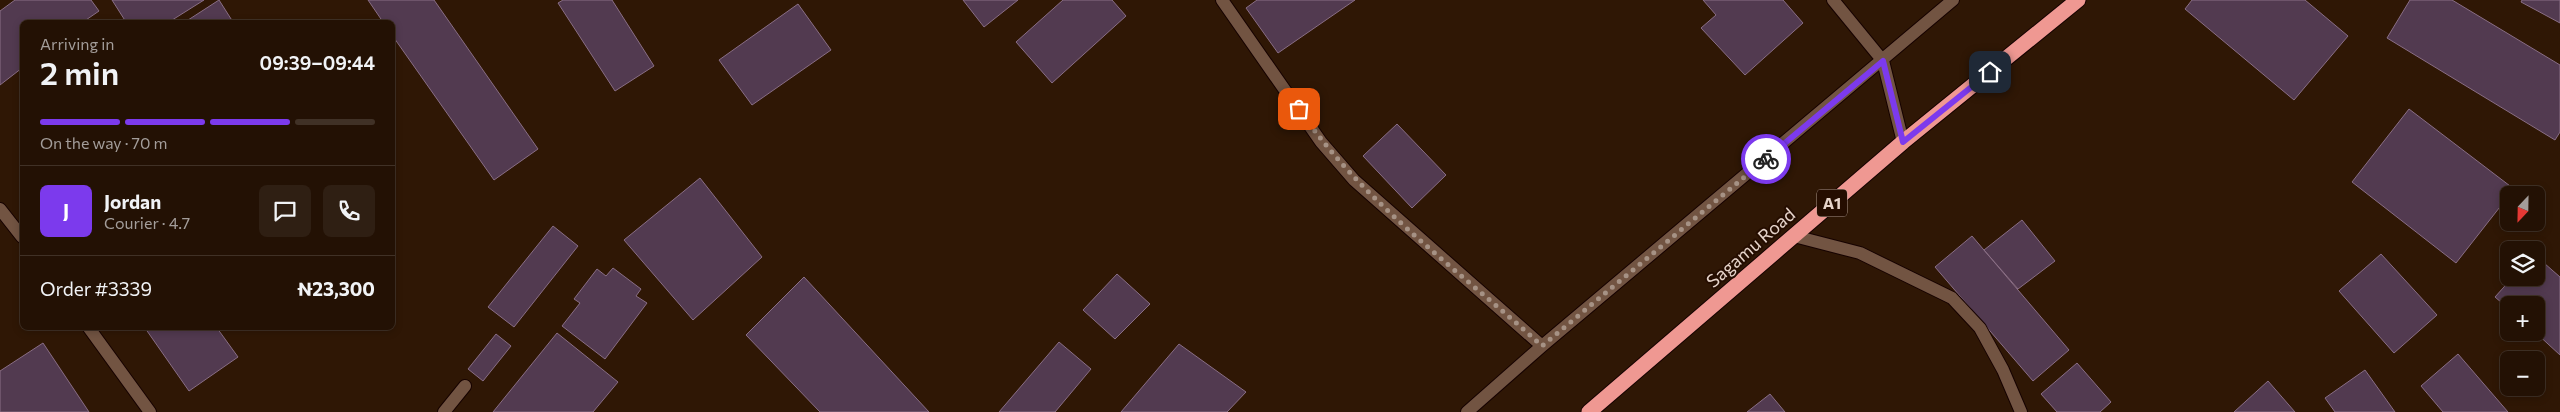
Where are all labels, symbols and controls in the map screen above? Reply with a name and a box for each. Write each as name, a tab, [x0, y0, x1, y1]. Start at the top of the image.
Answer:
text: Arriving in	[40, 34, 114, 53]
text: 09:39–09:44	[260, 51, 375, 74]
pin	[1969, 51, 2011, 93]
text: 2 min	[40, 52, 119, 92]
icon: home	[1976, 58, 2004, 86]
pin	[1278, 88, 1320, 130]
icon: bag	[1285, 95, 1313, 123]
text: On the way · 70 m	[40, 133, 167, 152]
courier	[1741, 134, 1791, 184]
icon: bike	[1752, 145, 1780, 173]
button: chat	[259, 185, 311, 237]
button: phone	[323, 185, 375, 237]
north arrow	[2500, 186, 2545, 231]
map controls	[2500, 186, 2545, 396]
text: Jordan	[104, 190, 161, 213]
road number: A1	[1817, 190, 1847, 217]
text: J	[63, 199, 69, 222]
street label: Sagamu Road	[1702, 203, 1799, 292]
text: Courier · 4.7	[104, 213, 190, 232]
button: layers	[2500, 241, 2545, 286]
text: Order #3339	[40, 277, 152, 300]
text: ₦23,300	[297, 277, 375, 300]
button: +	[2500, 296, 2545, 341]
button: −	[2500, 351, 2545, 396]

